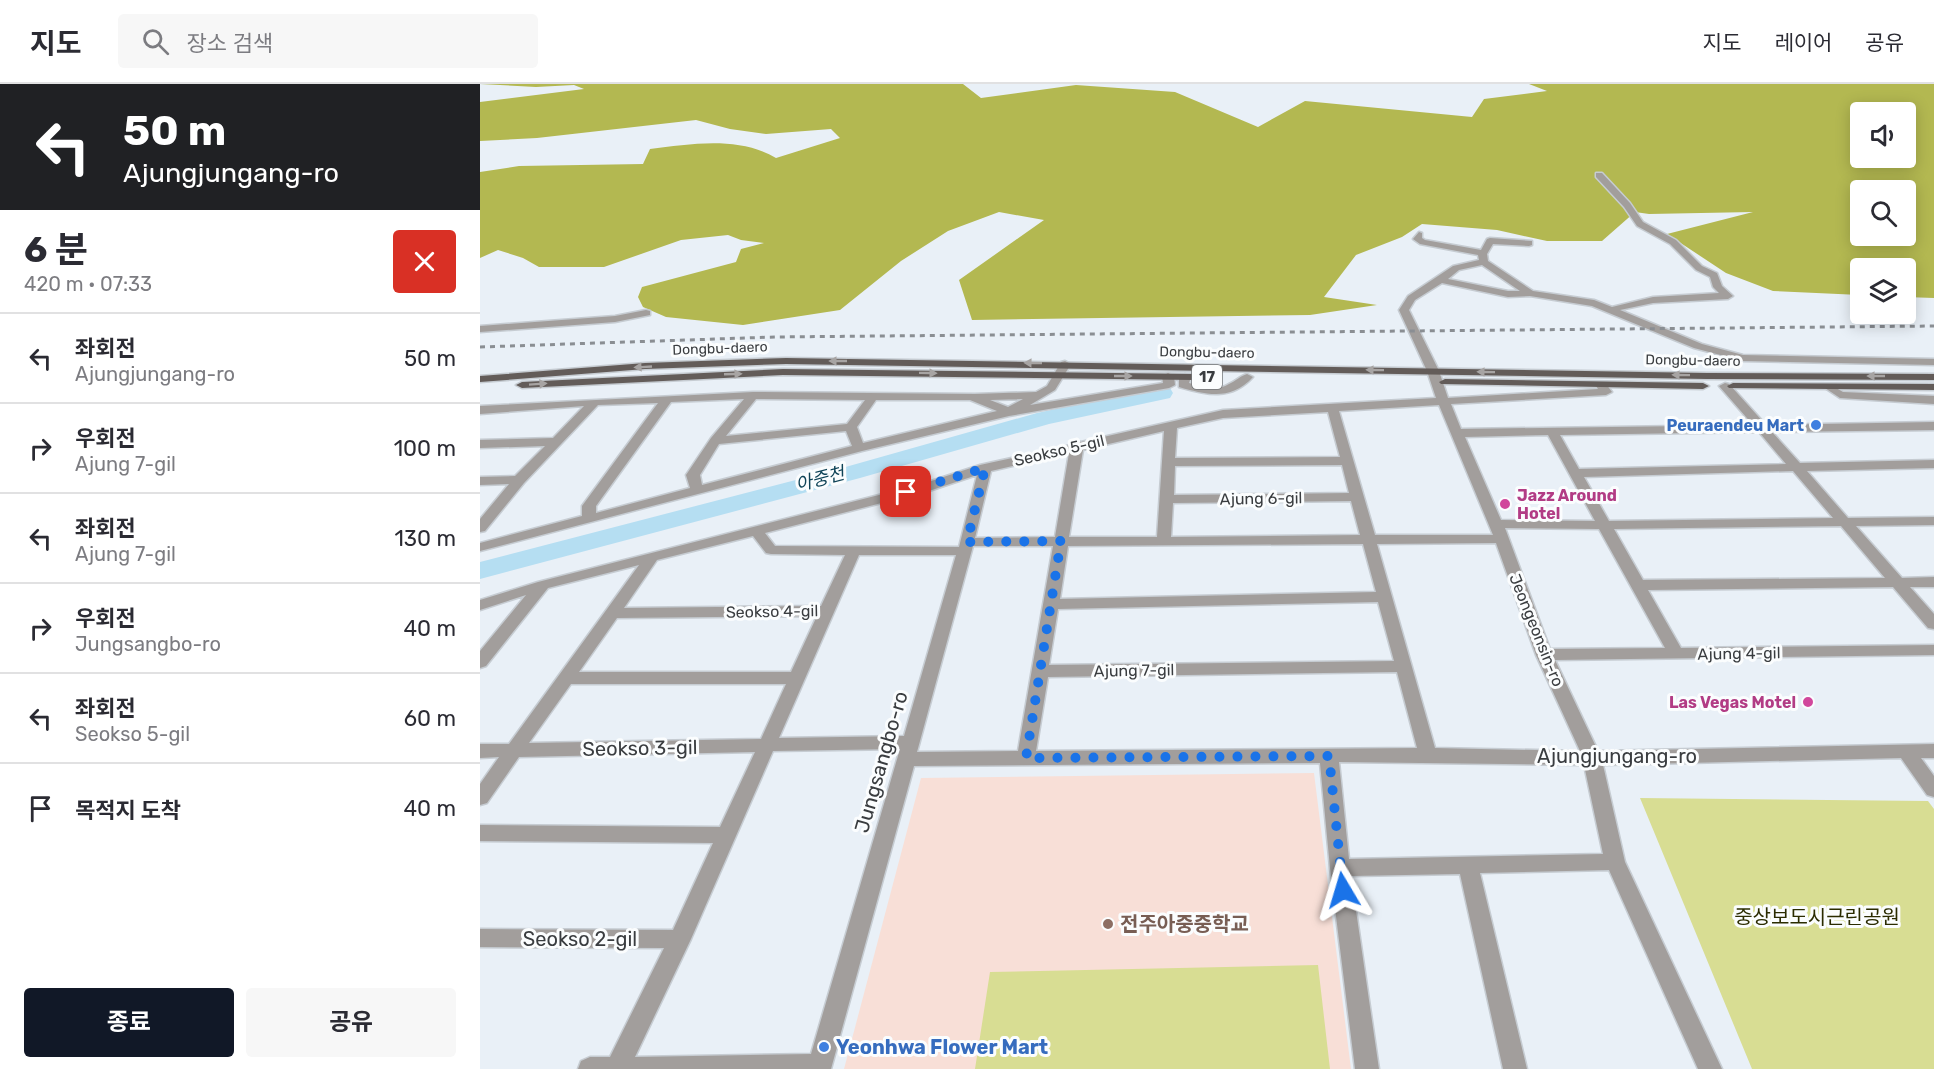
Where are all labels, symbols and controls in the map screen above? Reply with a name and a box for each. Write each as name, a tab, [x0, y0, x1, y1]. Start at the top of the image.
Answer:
search box	[118, 14, 538, 68]
icon: search	[139, 25, 172, 58]
text: 지도	[30, 27, 82, 60]
text: 장소 검색	[187, 30, 273, 57]
text: 지도	[1703, 30, 1741, 55]
text: 레이어	[1774, 30, 1832, 55]
text: 공유	[1865, 30, 1904, 55]
map controls	[1850, 102, 1916, 324]
button: sound	[1850, 102, 1916, 168]
text: 50 m	[123, 106, 226, 156]
icon: left	[24, 108, 102, 186]
text: Ajungjungang-ro	[123, 157, 339, 189]
button: search	[1850, 180, 1916, 246]
text: 6 분	[24, 228, 88, 271]
button: close	[393, 230, 456, 293]
button: layers	[1850, 258, 1916, 324]
text: 420 m · 07:33	[24, 272, 152, 296]
text: 좌회전	[75, 335, 136, 362]
street label: Dongbu-daero	[672, 338, 768, 359]
icon: left	[24, 342, 57, 375]
street label: Dongbu-daero	[1159, 343, 1255, 362]
text: 50 m	[404, 345, 456, 372]
street label: Dongbu-daero	[1645, 351, 1741, 370]
one-way arrow	[828, 356, 847, 366]
one-way arrow	[1023, 358, 1042, 368]
text: Ajungjungang-ro	[75, 362, 235, 386]
one-way arrow	[633, 362, 652, 371]
road number: 17	[1192, 365, 1222, 389]
one-way arrow	[1365, 365, 1384, 375]
one-way arrow	[1476, 367, 1495, 377]
one-way arrow	[724, 369, 743, 378]
one-way arrow	[919, 369, 938, 378]
one-way arrow	[1671, 370, 1690, 380]
one-way arrow	[1114, 371, 1133, 381]
one-way arrow	[1866, 372, 1885, 381]
one-way arrow	[529, 379, 548, 389]
place label: Peuraendeu Mart	[1666, 416, 1805, 435]
marker: Peuraendeu Mart	[1809, 418, 1823, 432]
text: 우회전	[75, 425, 136, 452]
street label: Seokso 5-gil	[1012, 431, 1106, 470]
icon: right	[24, 432, 57, 465]
text: 100 m	[394, 435, 456, 462]
text: Ajung 7-gil	[75, 452, 176, 476]
water label: 아중천	[793, 461, 849, 496]
pin	[880, 466, 931, 517]
icon: arrive	[889, 475, 922, 508]
place label: Jazz Around Hotel	[1517, 486, 1617, 523]
street label: Ajung 6-gil	[1219, 488, 1303, 509]
marker: Jazz Around Hotel	[1498, 497, 1512, 511]
text: 좌회전	[75, 515, 136, 542]
icon: left	[24, 522, 57, 555]
text: 130 m	[394, 525, 456, 552]
text: Ajung 7-gil	[75, 542, 176, 566]
street label: Jeongeonsin-ro	[1505, 571, 1568, 689]
street label: Seokso 4-gil	[726, 601, 818, 622]
text: 우회전	[75, 605, 136, 632]
icon: right	[24, 612, 57, 645]
text: 40 m	[403, 615, 456, 642]
text: Jungsangbo-ro	[75, 632, 221, 656]
street label: Ajung 4-gil	[1697, 643, 1781, 664]
street label: Ajung 7-gil	[1093, 660, 1175, 681]
street label: Jungsangbo-ro	[849, 689, 913, 835]
place label: Las Vegas Motel	[1669, 693, 1796, 712]
text: 좌회전	[75, 695, 136, 722]
marker: Las Vegas Motel	[1801, 695, 1815, 709]
icon: left	[24, 702, 57, 735]
text: 60 m	[404, 705, 456, 732]
text: Seokso 5-gil	[75, 722, 190, 746]
street label: Seokso 3-gil	[582, 735, 698, 761]
street label: Ajungjungang-ro	[1537, 744, 1697, 768]
icon: arrive	[24, 792, 57, 825]
text: 40 m	[403, 795, 456, 822]
text: 목적지 도착	[75, 797, 181, 824]
position arrow	[1311, 858, 1375, 922]
park label: 중상보도시근린공원	[1734, 905, 1900, 929]
place label: 전주아중중학교	[1120, 912, 1249, 936]
marker: 전주아중중학교	[1101, 917, 1115, 931]
street label: Seokso 2-gil	[523, 927, 637, 951]
button: 종료	[24, 988, 234, 1057]
button: 공유	[246, 988, 456, 1057]
place label: Yeonhwa Flower Mart	[836, 1035, 1048, 1059]
marker: Yeonhwa Flower Mart	[817, 1040, 831, 1054]

